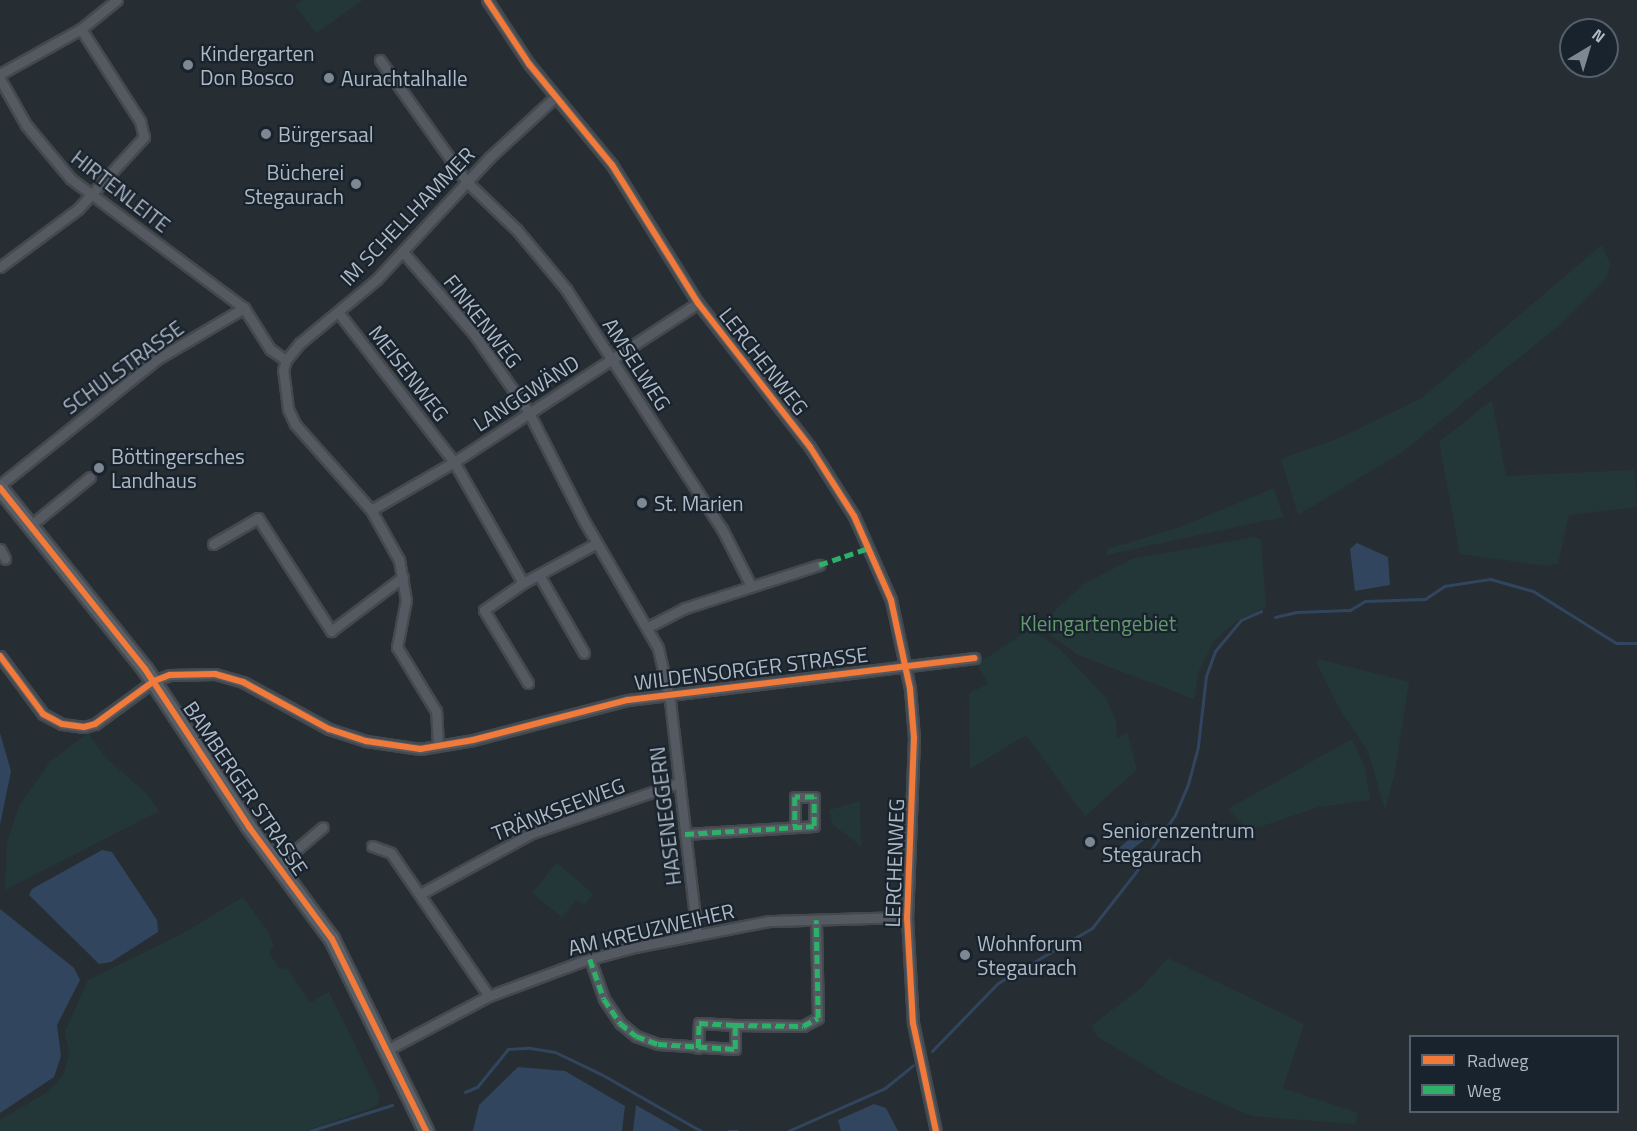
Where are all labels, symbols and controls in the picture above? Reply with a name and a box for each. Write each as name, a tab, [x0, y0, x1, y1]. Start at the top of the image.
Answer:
north arrow	[1559, 18, 1619, 78]
text: N	[1587, 23, 1611, 48]
place label: Kindergarten Don Bosco	[200, 40, 314, 90]
marker: Kindergarten Don Bosco	[181, 58, 195, 72]
place label: Aurachtalhalle	[341, 65, 468, 91]
marker: Aurachtalhalle	[322, 71, 336, 85]
place label: Bürgersaal	[278, 121, 374, 147]
marker: Bürgersaal	[259, 127, 273, 141]
street label: IM SCHELLHAMMER	[334, 142, 480, 290]
street label: HIRTENLEITE	[67, 145, 175, 237]
place label: Bücherei Stegaurach	[244, 159, 344, 209]
marker: Bücherei Stegaurach	[349, 177, 363, 191]
street label: FINKENWEG	[439, 269, 527, 373]
street label: LERCHENWEG	[714, 302, 814, 420]
street label: AMSELWEG	[598, 313, 676, 415]
street label: SCHULSTRASSE	[58, 315, 188, 419]
street label: MEISENWEG	[364, 320, 454, 426]
street label: LANGGWÄND	[468, 349, 584, 437]
place label: Böttingersches Landhaus	[111, 443, 245, 493]
marker: Böttingersches Landhaus	[92, 461, 106, 475]
place label: St. Marien	[654, 490, 744, 516]
marker: St. Marien	[635, 496, 649, 510]
park label: Kleingartengebiet	[1020, 610, 1176, 636]
street label: WILDENSORGER STRASSE	[633, 641, 869, 695]
street label: BAMBERGER STRASSE	[178, 696, 314, 880]
street label: HASENEGGERN	[644, 745, 686, 887]
street label: TRÄNKSEEWEG	[488, 772, 628, 846]
street label: LERCHENWEG	[879, 798, 909, 928]
place label: Seniorenzentrum Stegaurach	[1102, 817, 1255, 867]
marker: Seniorenzentrum Stegaurach	[1083, 835, 1097, 849]
street label: AM KREUZWEIHER	[565, 898, 737, 960]
place label: Wohnforum Stegaurach	[977, 930, 1083, 980]
marker: Wohnforum Stegaurach	[958, 948, 972, 962]
legend	[1409, 1035, 1619, 1113]
text: Radweg	[1467, 1047, 1529, 1074]
text: Weg	[1467, 1077, 1501, 1104]

